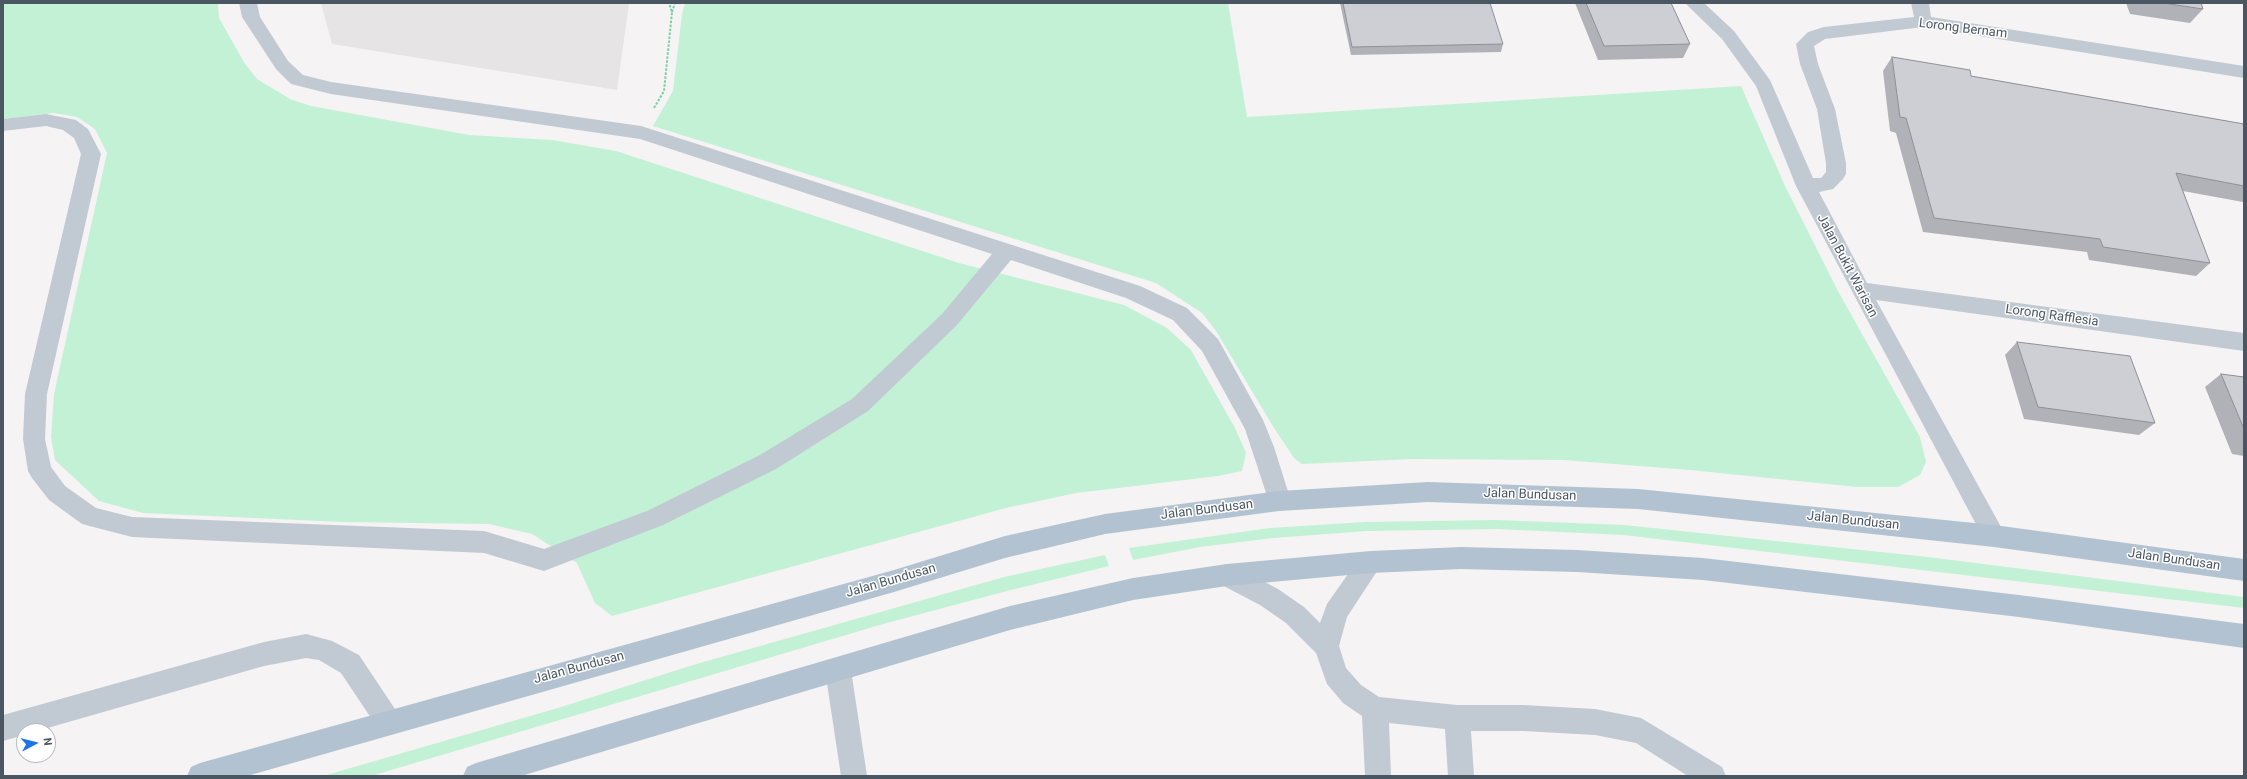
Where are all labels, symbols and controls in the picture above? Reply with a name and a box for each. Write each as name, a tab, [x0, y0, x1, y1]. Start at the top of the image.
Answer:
street label: Lorong Bernam	[1918, 16, 2008, 42]
street label: Jalan Bukit Warisan	[1813, 212, 1881, 320]
street label: Lorong Rafflesia	[2004, 302, 2100, 330]
street label: Jalan Bundusan	[1483, 486, 1577, 504]
street label: Jalan Bundusan	[1160, 497, 1254, 523]
street label: Jalan Bundusan	[1806, 508, 1900, 534]
street label: Jalan Bundusan	[2127, 546, 2221, 574]
street label: Jalan Bundusan	[844, 561, 938, 601]
street label: Jalan Bundusan	[532, 648, 626, 688]
north arrow	[16, 723, 56, 763]
text: N	[40, 737, 54, 746]

